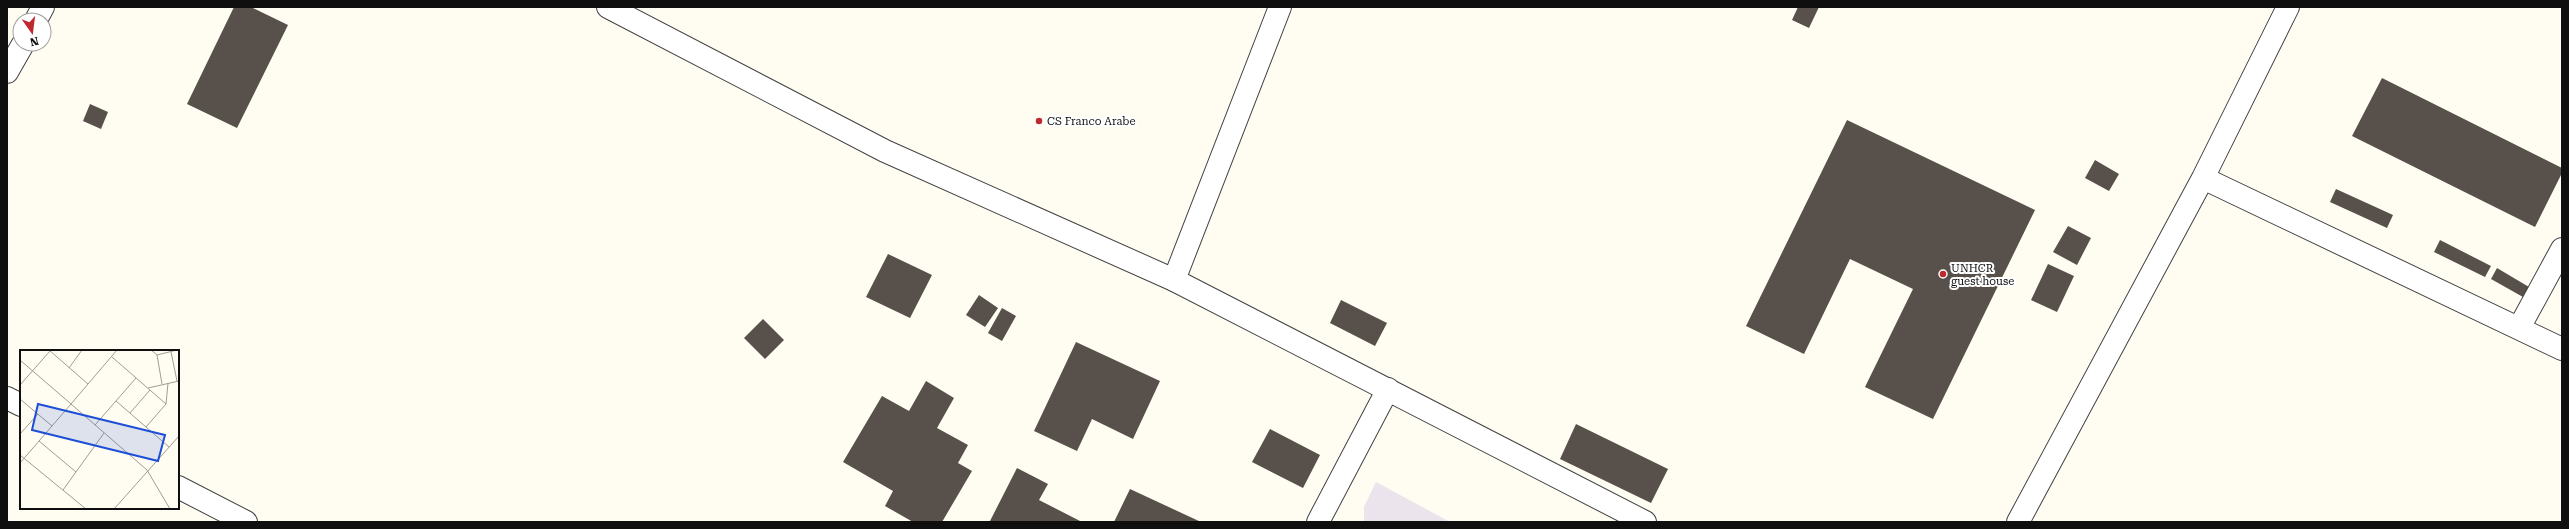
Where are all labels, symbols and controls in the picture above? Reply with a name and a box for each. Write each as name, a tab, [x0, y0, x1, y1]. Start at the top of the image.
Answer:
north arrow	[12, 12, 52, 52]
text: N	[28, 34, 40, 49]
place label: CS Franco Arabe	[1047, 115, 1135, 128]
marker: CS Franco Arabe	[1034, 116, 1044, 126]
place label: UNHCR guest house	[1951, 262, 2014, 288]
marker: UNHCR guest house	[1938, 269, 1948, 279]
inset map	[20, 350, 179, 509]

